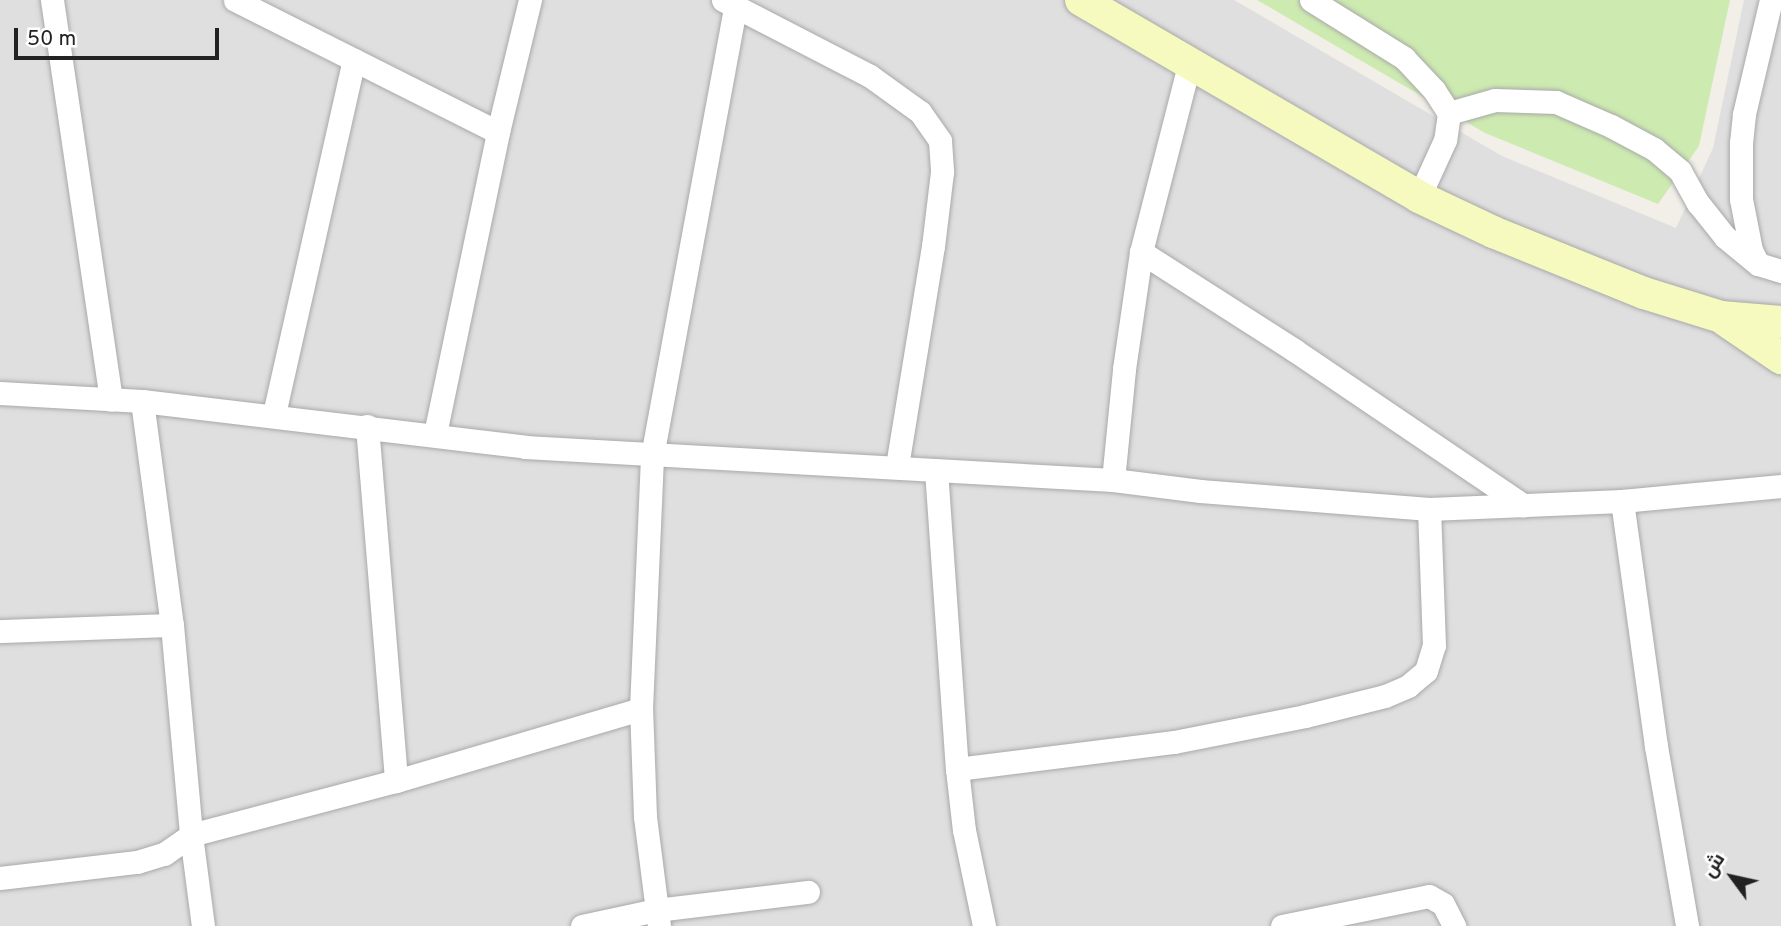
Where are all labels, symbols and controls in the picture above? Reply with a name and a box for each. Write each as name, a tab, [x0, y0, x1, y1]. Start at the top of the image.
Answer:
scale bar	[18, 14, 222, 58]
text: 50 m	[27, 26, 76, 53]
north arrow	[1697, 842, 1767, 912]
text: ش	[1698, 849, 1731, 882]

